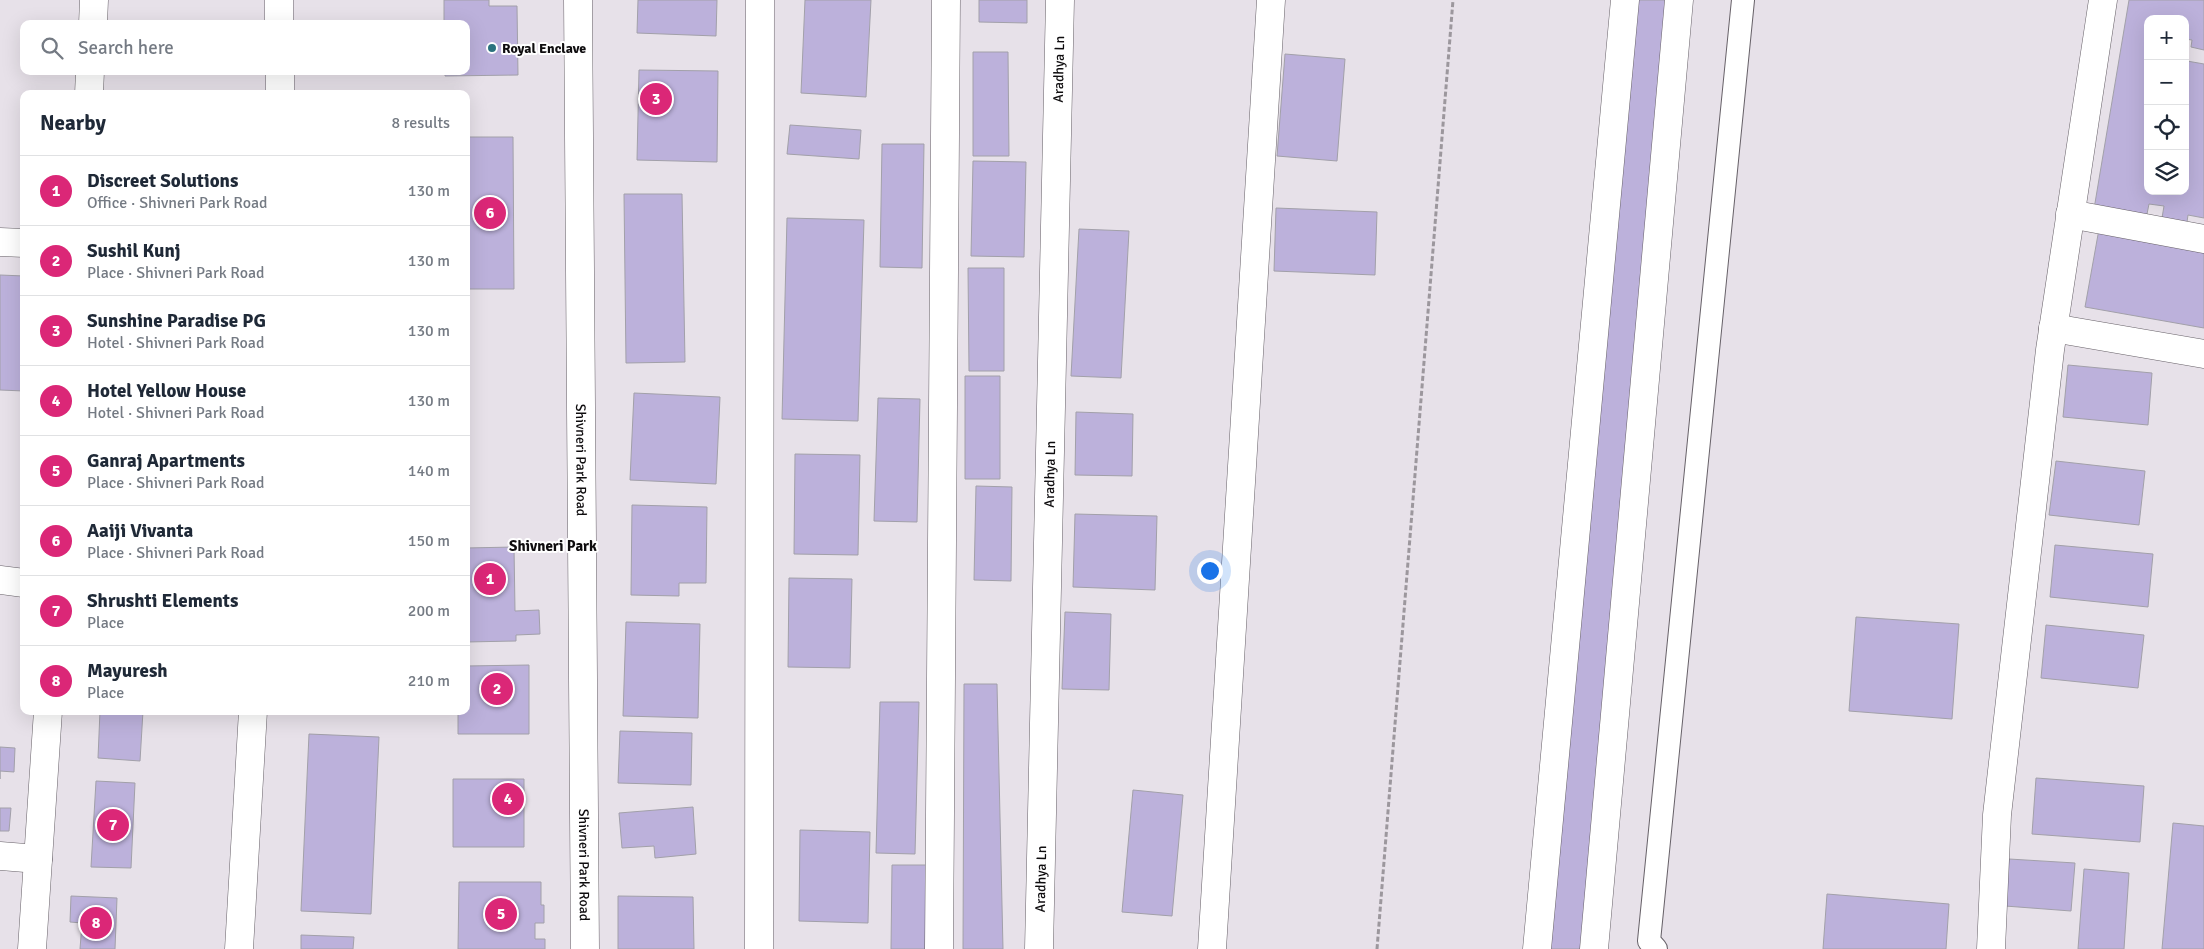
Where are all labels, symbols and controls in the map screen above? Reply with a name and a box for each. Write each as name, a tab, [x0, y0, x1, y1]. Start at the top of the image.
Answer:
map controls	[2144, 15, 2189, 195]
button: +	[2144, 15, 2189, 60]
search box	[20, 20, 470, 75]
icon: search	[38, 34, 66, 62]
text: Search here	[78, 36, 174, 60]
street label: Aradhya Ln	[1049, 36, 1068, 103]
place label: Royal Enclave	[502, 40, 586, 57]
marker: Royal Enclave	[486, 42, 498, 54]
button: −	[2144, 60, 2189, 105]
pin: 3	[640, 80, 672, 118]
button: locate	[2144, 105, 2189, 150]
text: Nearby	[40, 110, 106, 136]
text: 8 results	[391, 113, 450, 133]
button: layers	[2144, 150, 2189, 195]
text: Discreet Solutions	[87, 169, 238, 193]
text: 1	[52, 181, 60, 201]
text: 130 m	[408, 181, 450, 201]
text: Office · Shivneri Park Road	[87, 193, 267, 213]
pin: 6	[474, 194, 506, 232]
text: Sushil Kunj	[87, 239, 181, 263]
text: 2	[52, 251, 60, 271]
text: 130 m	[408, 251, 450, 271]
text: Place · Shivneri Park Road	[87, 263, 265, 283]
text: Sunshine Paradise PG	[87, 309, 266, 333]
text: 3	[52, 321, 60, 341]
text: 130 m	[408, 321, 450, 341]
text: Hotel · Shivneri Park Road	[87, 333, 264, 353]
text: Hotel Yellow House	[87, 379, 246, 403]
text: 4	[52, 391, 60, 411]
text: 130 m	[408, 391, 450, 411]
text: Hotel · Shivneri Park Road	[87, 403, 264, 423]
street label: Shivneri Park Road	[572, 404, 590, 516]
street label: Aradhya Ln	[1040, 440, 1059, 508]
text: Ganraj Apartments	[87, 449, 245, 473]
text: 5	[52, 461, 60, 481]
text: 140 m	[408, 461, 450, 481]
text: Place · Shivneri Park Road	[87, 473, 265, 493]
text: Aaiji Vivanta	[87, 519, 193, 543]
text: 6	[52, 531, 60, 551]
text: 150 m	[408, 531, 450, 551]
district label: Shivneri Park	[509, 537, 597, 555]
text: Place · Shivneri Park Road	[87, 543, 265, 563]
your location	[1197, 558, 1223, 584]
pin: 1	[474, 560, 506, 598]
text: Shrushti Elements	[87, 589, 238, 613]
text: 7	[52, 601, 60, 621]
text: 200 m	[408, 601, 450, 621]
text: Place	[87, 613, 124, 633]
text: Mayuresh	[87, 659, 168, 683]
pin: 2	[481, 670, 513, 708]
text: 8	[52, 671, 60, 691]
text: 210 m	[408, 671, 450, 691]
text: Place	[87, 683, 124, 703]
pin: 4	[492, 780, 524, 818]
pin: 7	[97, 806, 129, 844]
street label: Shivneri Park Road	[575, 809, 593, 921]
street label: Aradhya Ln	[1031, 845, 1050, 913]
pin: 5	[485, 895, 517, 933]
pin: 8	[80, 904, 112, 942]

